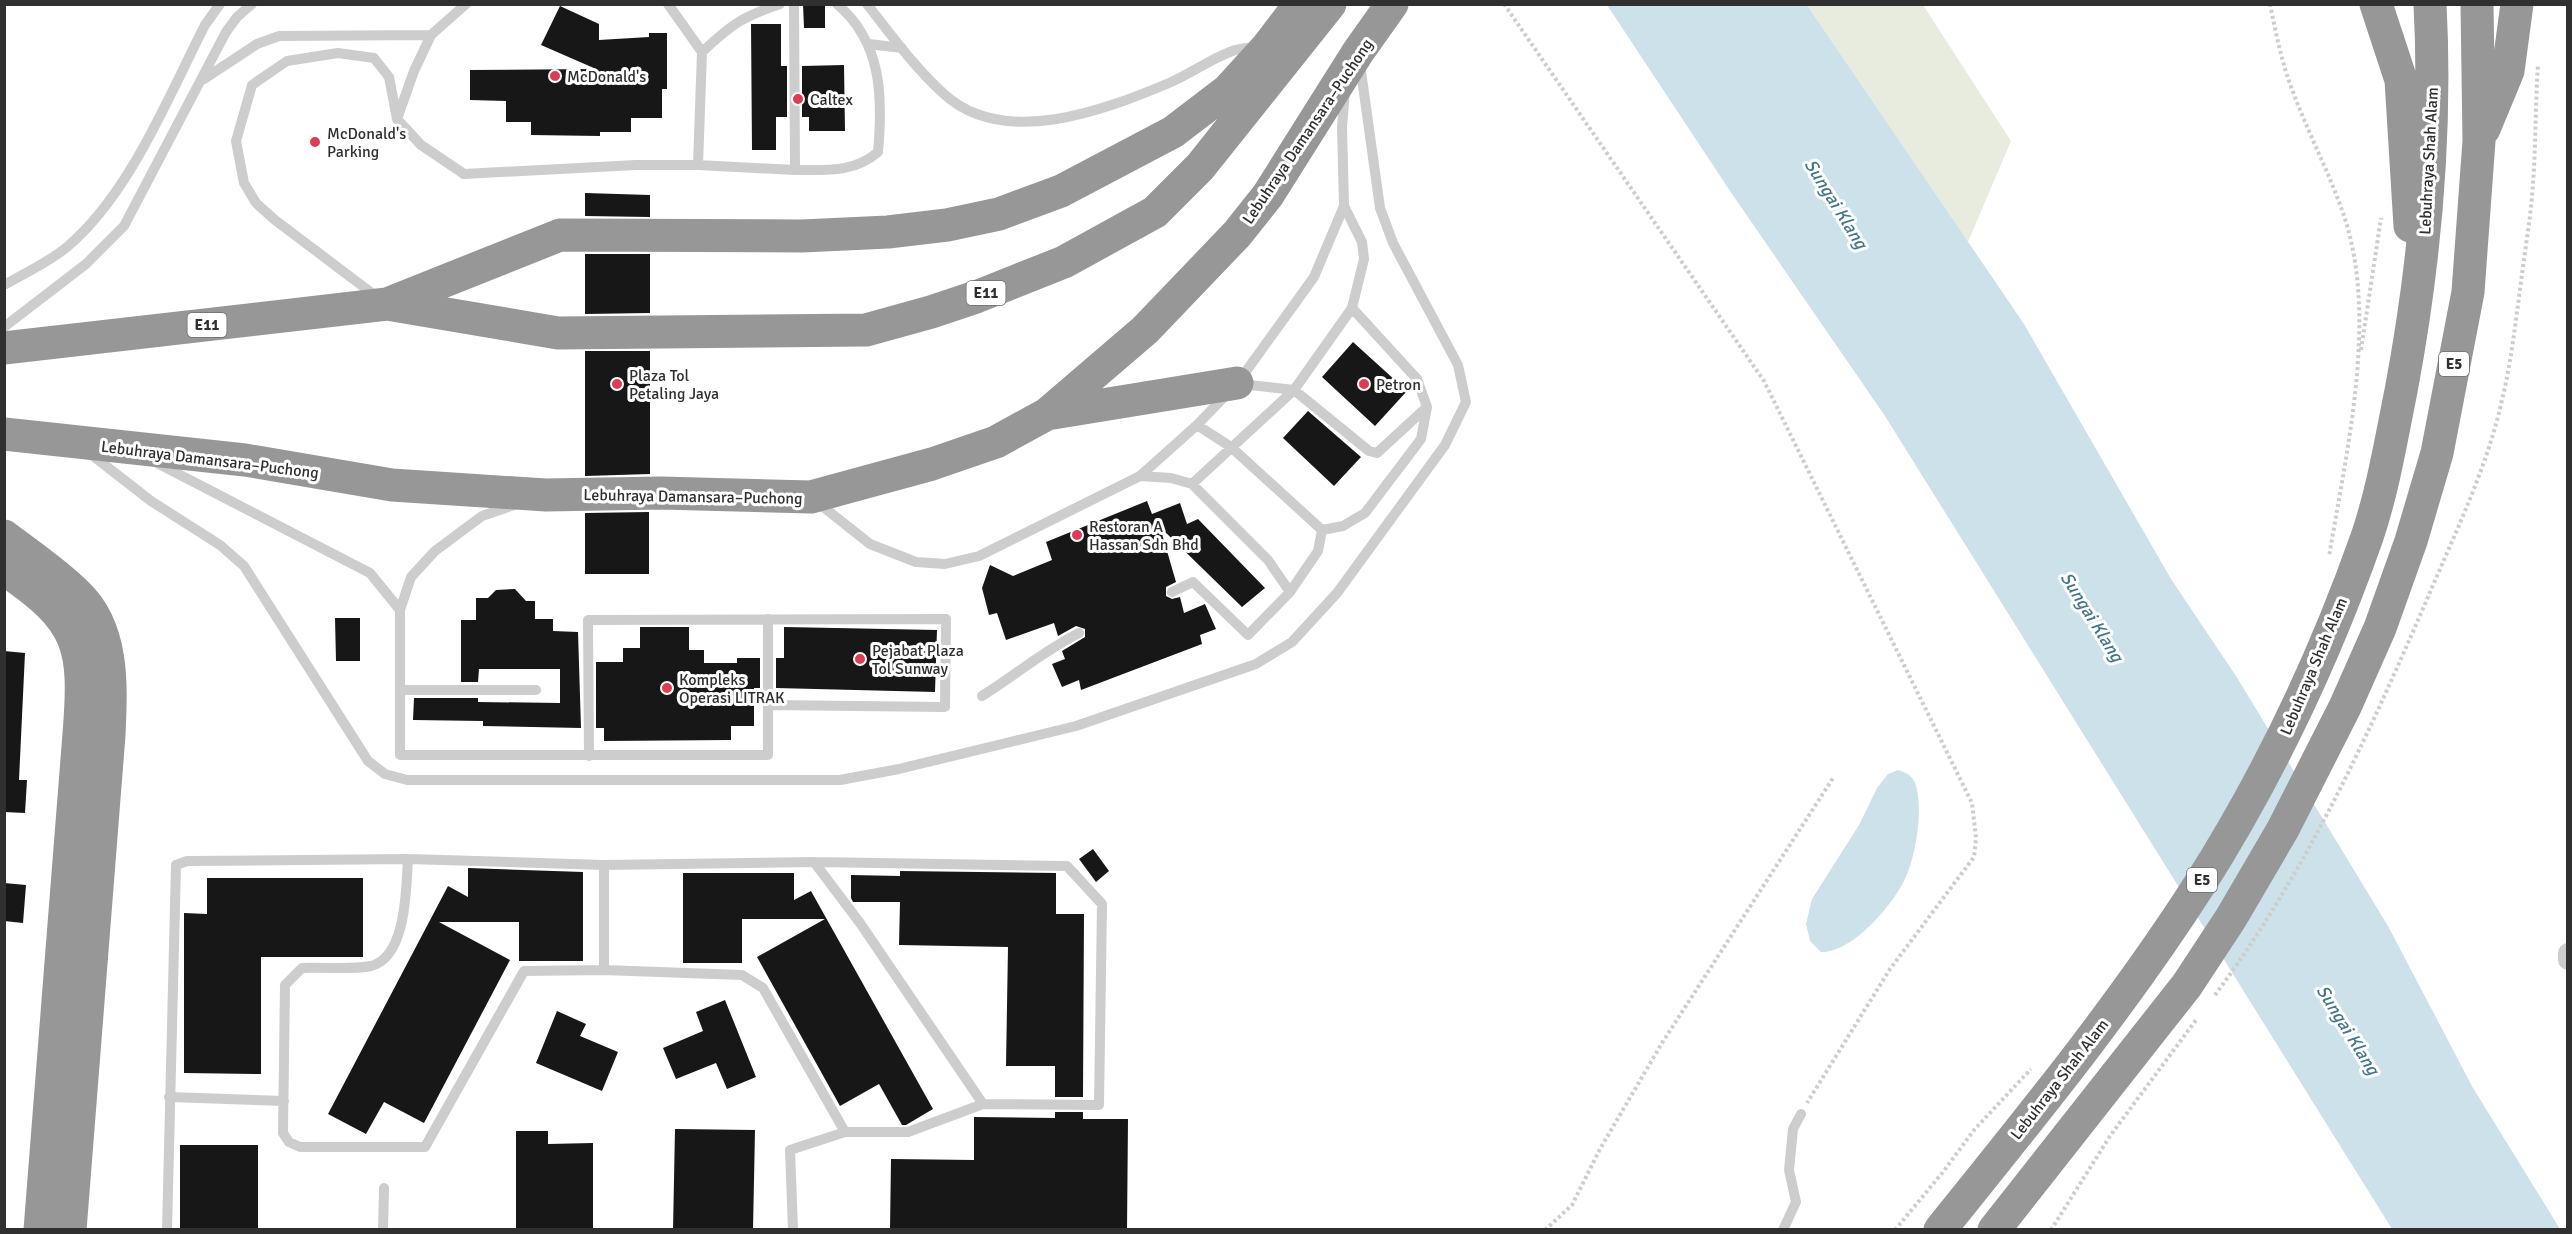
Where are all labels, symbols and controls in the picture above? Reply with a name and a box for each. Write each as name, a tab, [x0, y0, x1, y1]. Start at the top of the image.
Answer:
street label: Lebuhraya Damansara–Puchong	[1238, 35, 1377, 228]
place label: McDonald's	[567, 67, 646, 87]
marker: McDonald's	[548, 69, 562, 83]
street label: Lebuhraya Shah Alam	[2415, 87, 2443, 235]
place label: Caltex	[810, 90, 854, 110]
marker: Caltex	[791, 92, 805, 106]
place label: McDonald's Parking	[327, 124, 406, 162]
marker: McDonald's Parking	[308, 135, 322, 149]
water label: Sungai Klang	[1800, 155, 1873, 254]
road number: E11	[966, 281, 1006, 305]
road number: E11	[188, 313, 226, 337]
road number: E5	[2439, 352, 2469, 376]
place label: Plaza Tol Petaling Jaya	[629, 366, 719, 404]
place label: Petron	[1376, 375, 1421, 395]
marker: Plaza Tol Petaling Jaya	[610, 377, 624, 391]
marker: Petron	[1357, 377, 1371, 391]
street label: Lebuhraya Damansara–Puchong	[100, 437, 320, 483]
street label: Lebuhraya Damansara–Puchong	[583, 485, 803, 509]
place label: Restoran A Hassan Sdn Bhd	[1089, 517, 1199, 555]
marker: Restoran A Hassan Sdn Bhd	[1070, 528, 1084, 542]
water label: Sungai Klang	[2056, 568, 2129, 667]
street label: Lebuhraya Shah Alam	[2276, 595, 2352, 738]
place label: Pejabat Plaza Tol Sunway	[872, 641, 964, 679]
marker: Pejabat Plaza Tol Sunway	[853, 652, 867, 666]
place label: Kompleks Operasi LITRAK	[679, 670, 785, 708]
marker: Kompleks Operasi LITRAK	[660, 681, 674, 695]
road number: E5	[2187, 868, 2217, 892]
water label: Sungai Klang	[2312, 981, 2385, 1080]
street label: Lebuhraya Shah Alam	[2006, 1015, 2113, 1144]

